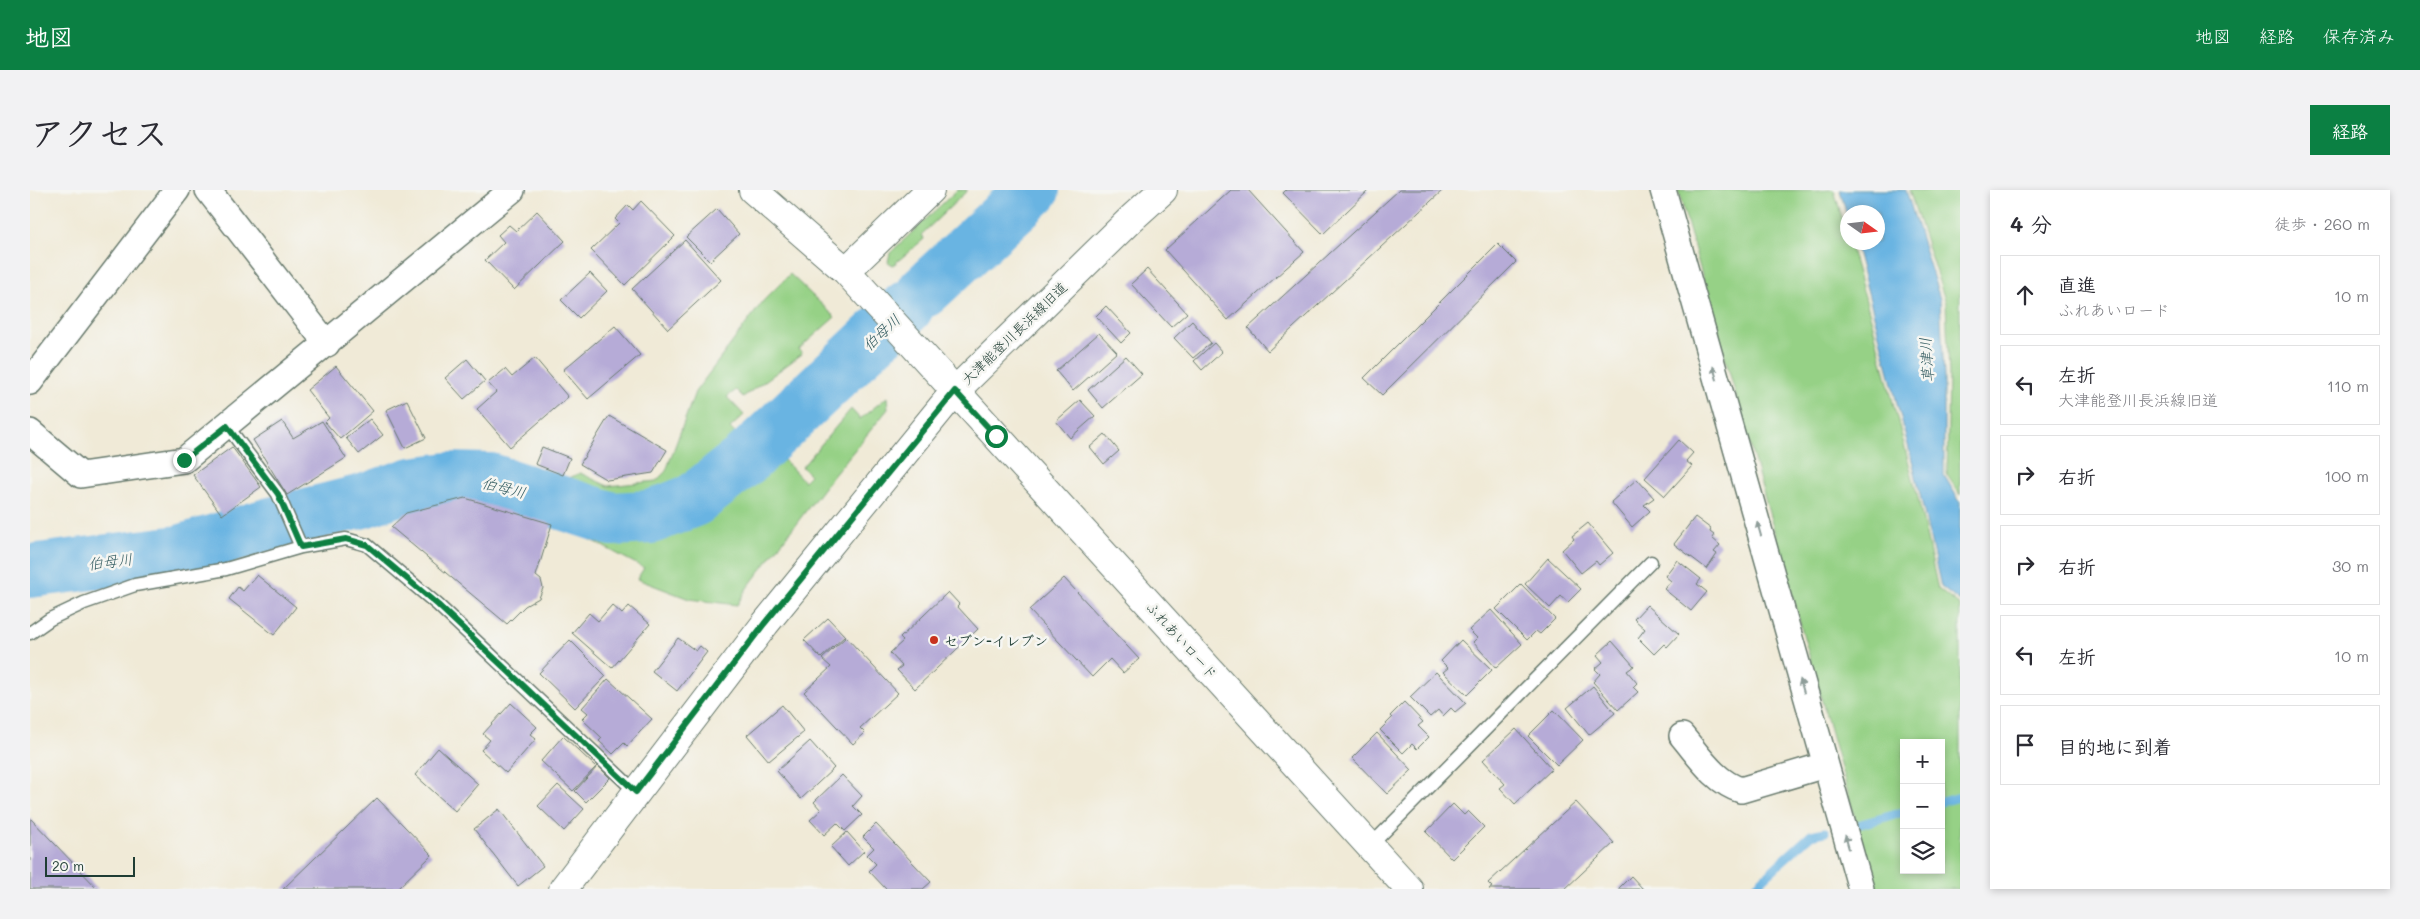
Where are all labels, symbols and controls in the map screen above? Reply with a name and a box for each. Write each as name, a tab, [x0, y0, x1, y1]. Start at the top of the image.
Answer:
text: 地図	[25, 21, 73, 52]
text: 地図	[2195, 24, 2231, 48]
text: 経路	[2259, 24, 2295, 48]
text: 保存済み	[2323, 24, 2395, 48]
button: 経路	[2310, 105, 2390, 155]
text: アクセス	[30, 109, 168, 155]
north arrow	[1840, 205, 1885, 250]
text: 4 分	[2010, 210, 2052, 237]
text: 徒歩 · 260 m	[2274, 213, 2370, 234]
text: 直進	[2058, 272, 2096, 297]
street label: 大津能登川長浜線旧道	[957, 278, 1071, 388]
icon: ahead	[2011, 281, 2039, 309]
text: 10 m	[2334, 285, 2369, 306]
text: ふれあいロード	[2058, 299, 2170, 320]
water label: 伯母川	[858, 309, 904, 355]
water label: 草津川	[1914, 337, 1938, 383]
text: 左折	[2058, 362, 2096, 387]
one-way arrow	[1710, 365, 1718, 380]
icon: left	[2011, 371, 2039, 399]
text: 110 m	[2327, 375, 2369, 396]
text: 大津能登川長浜線旧道	[2058, 389, 2218, 410]
route start	[985, 425, 1008, 448]
route end	[173, 449, 196, 472]
icon: right	[2011, 461, 2039, 489]
text: 右折	[2058, 464, 2096, 489]
text: 100 m	[2324, 465, 2369, 486]
water label: 伯母川	[480, 472, 528, 502]
one-way arrow	[1754, 522, 1762, 537]
water label: 伯母川	[86, 548, 134, 574]
icon: right	[2011, 551, 2039, 579]
text: 右折	[2058, 554, 2096, 579]
text: 30 m	[2332, 555, 2369, 576]
street label: ふれあいロード	[1142, 597, 1222, 683]
place label: セブン-イレブン	[944, 631, 1048, 650]
marker: セブン-イレブン	[928, 634, 940, 646]
icon: left	[2011, 641, 2039, 669]
text: 左折	[2058, 644, 2096, 669]
text: 10 m	[2334, 645, 2369, 666]
one-way arrow	[1798, 678, 1806, 693]
icon: arrive	[2011, 731, 2039, 759]
text: 目的地に到着	[2058, 734, 2172, 759]
map controls	[1900, 739, 1945, 874]
button: +	[1900, 739, 1945, 784]
button: −	[1900, 784, 1945, 829]
button: layers	[1900, 829, 1945, 874]
one-way arrow	[1843, 835, 1851, 850]
scale bar	[45, 854, 135, 877]
text: 20 m	[52, 856, 84, 875]

